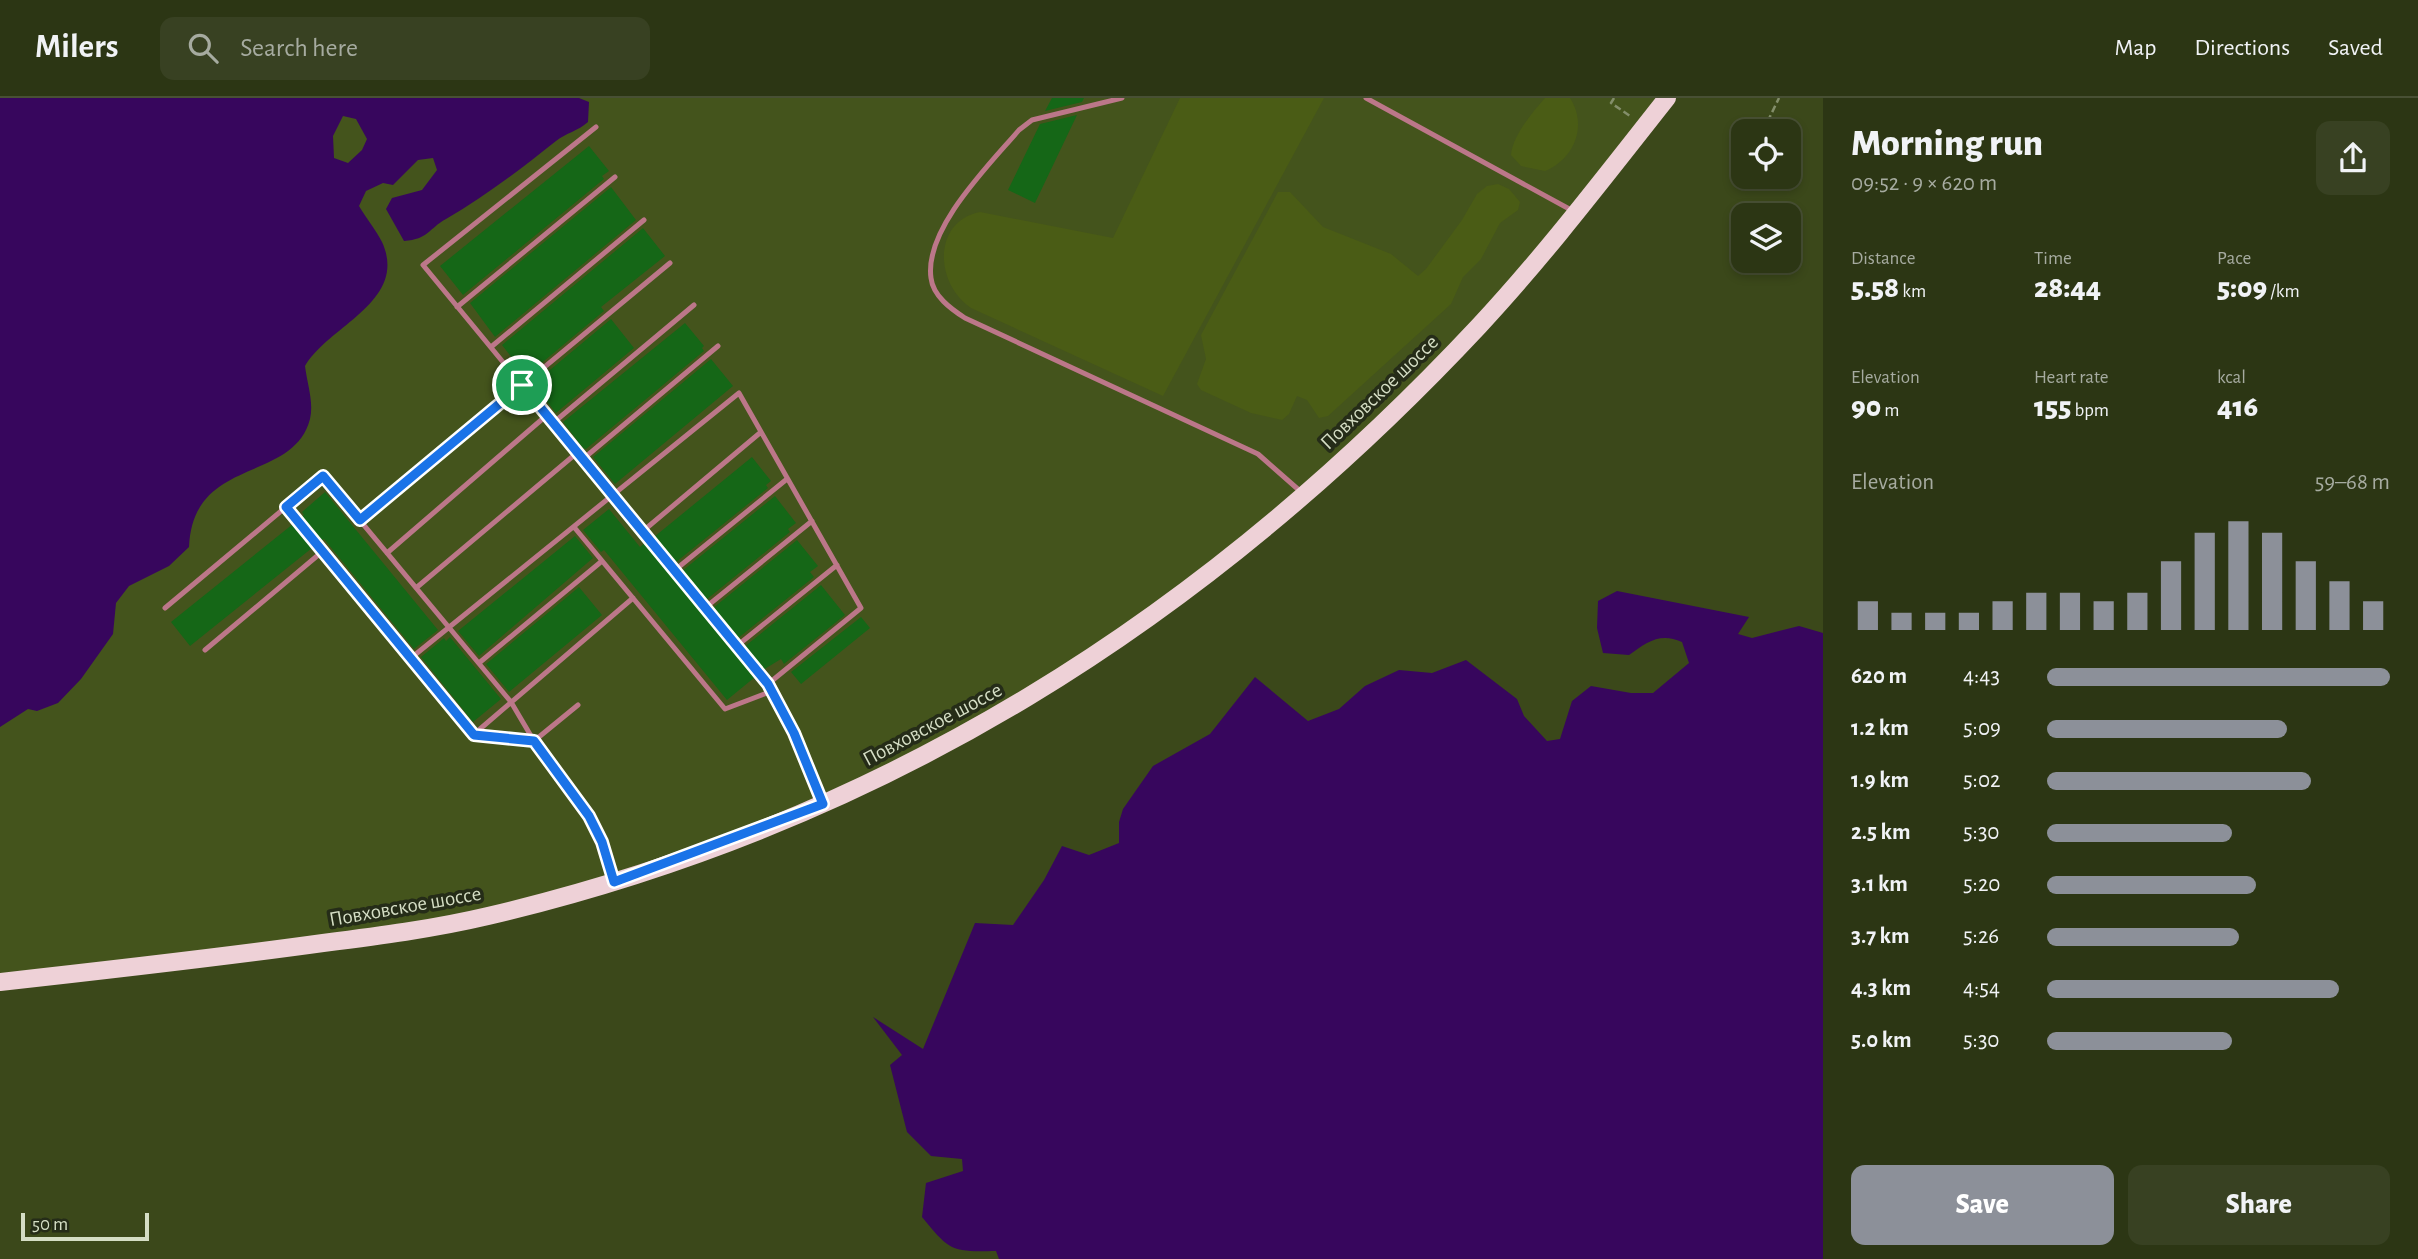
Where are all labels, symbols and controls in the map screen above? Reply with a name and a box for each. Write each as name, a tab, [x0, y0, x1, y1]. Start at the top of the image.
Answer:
search box	[160, 17, 650, 80]
icon: search	[184, 29, 222, 67]
text: Milers	[35, 31, 118, 64]
text: Search here	[240, 35, 358, 61]
text: Map	[2114, 36, 2156, 60]
text: Directions	[2194, 36, 2290, 60]
text: Saved	[2328, 36, 2383, 60]
map controls	[1731, 119, 1801, 273]
button: locate	[1731, 119, 1801, 189]
button: share	[2316, 121, 2390, 195]
text: Morning run	[1851, 125, 2043, 163]
text: 09:52 · 9 × 620 m	[1851, 172, 1997, 195]
button: layers	[1731, 203, 1801, 273]
text: Distance	[1851, 249, 1915, 268]
text: Time	[2034, 249, 2072, 268]
text: Pace	[2217, 249, 2251, 268]
text: 5.58	[1851, 273, 1899, 303]
text: 28:44	[2034, 273, 2101, 303]
text: 5:09	[2217, 273, 2267, 303]
text: km	[1899, 282, 1926, 301]
text: /km	[2267, 282, 2300, 301]
street label: Повховское шоссе	[1317, 331, 1442, 454]
pin	[492, 355, 552, 415]
icon: arrive	[503, 366, 541, 404]
text: Elevation	[1851, 368, 1920, 387]
text: Heart rate	[2034, 368, 2109, 387]
text: kcal	[2217, 368, 2246, 387]
text: 90	[1851, 392, 1881, 422]
text: 155	[2034, 392, 2071, 422]
text: 416	[2217, 392, 2258, 422]
text: m	[1881, 401, 1900, 420]
text: bpm	[2071, 401, 2109, 420]
text: Elevation	[1851, 471, 1934, 494]
text: 59–68 m	[2315, 471, 2390, 494]
text: 620 m	[1851, 665, 1907, 688]
text: 4:43	[1963, 665, 2000, 688]
street label: Повховское шоссе	[859, 679, 1005, 770]
text: 1.2 km	[1851, 717, 1909, 740]
text: 5:09	[1963, 717, 2001, 740]
text: 1.9 km	[1851, 769, 1909, 792]
text: 5:02	[1963, 769, 2001, 792]
text: 2.5 km	[1851, 821, 1910, 844]
text: 5:30	[1963, 821, 2000, 844]
text: 3.1 km	[1851, 873, 1908, 896]
text: 5:20	[1963, 873, 2001, 896]
street label: Повховское шоссе	[327, 883, 483, 930]
text: 3.7 km	[1851, 925, 1910, 948]
text: 5:26	[1963, 925, 1999, 948]
text: 4.3 km	[1851, 977, 1911, 1000]
text: 4:54	[1963, 977, 2000, 1000]
text: 5.0 km	[1851, 1029, 1912, 1052]
text: 5:30	[1963, 1029, 2000, 1052]
button: Save	[1851, 1165, 2114, 1245]
button: Share	[2128, 1165, 2390, 1245]
scale bar	[21, 1210, 149, 1242]
text: 50 m	[32, 1215, 68, 1234]

